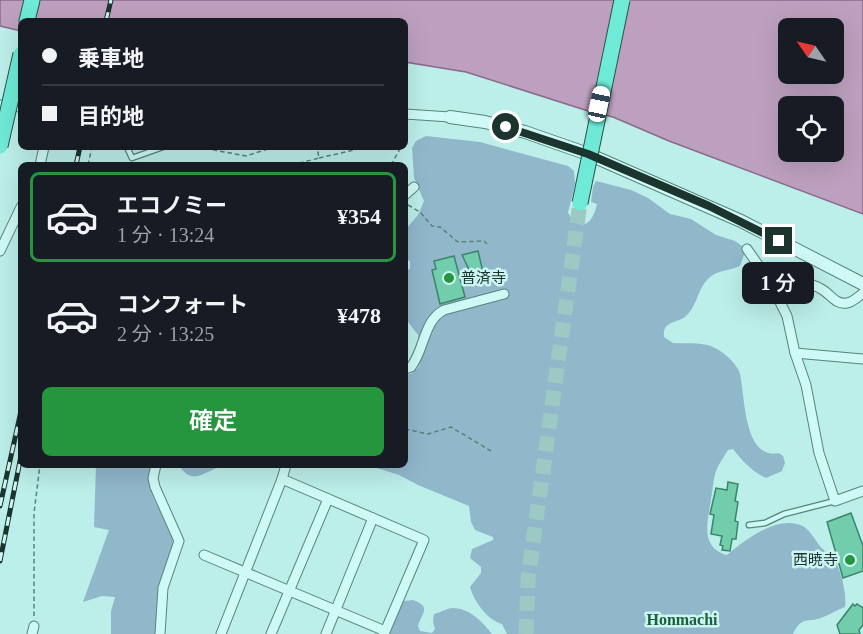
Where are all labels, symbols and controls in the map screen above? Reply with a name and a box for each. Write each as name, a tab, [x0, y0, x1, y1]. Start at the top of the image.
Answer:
north arrow	[778, 18, 844, 84]
map controls	[778, 18, 844, 162]
text: 乗車地	[78, 46, 144, 71]
car	[586, 85, 612, 123]
button: locate	[778, 96, 844, 162]
text: 目的地	[78, 104, 144, 129]
route start	[492, 113, 519, 140]
icon: car	[45, 190, 99, 244]
text: エコノミー	[117, 193, 227, 218]
text: ¥354	[337, 204, 381, 229]
text: 1 分 · 13:24	[117, 224, 214, 246]
route end	[765, 227, 792, 254]
callout: 1 分	[743, 262, 815, 304]
place label: 普済寺	[461, 270, 506, 286]
marker: 普済寺	[442, 271, 456, 285]
text: 1 分	[761, 272, 796, 294]
icon: car	[45, 289, 99, 343]
text: コンフォート	[117, 292, 248, 317]
text: ¥478	[337, 303, 381, 328]
text: 2 分 · 13:25	[117, 323, 214, 345]
button: 確定	[42, 387, 384, 456]
place label: 西暁寺	[793, 552, 838, 568]
marker: 西暁寺	[843, 553, 857, 567]
district label: Honmachi	[646, 611, 718, 628]

